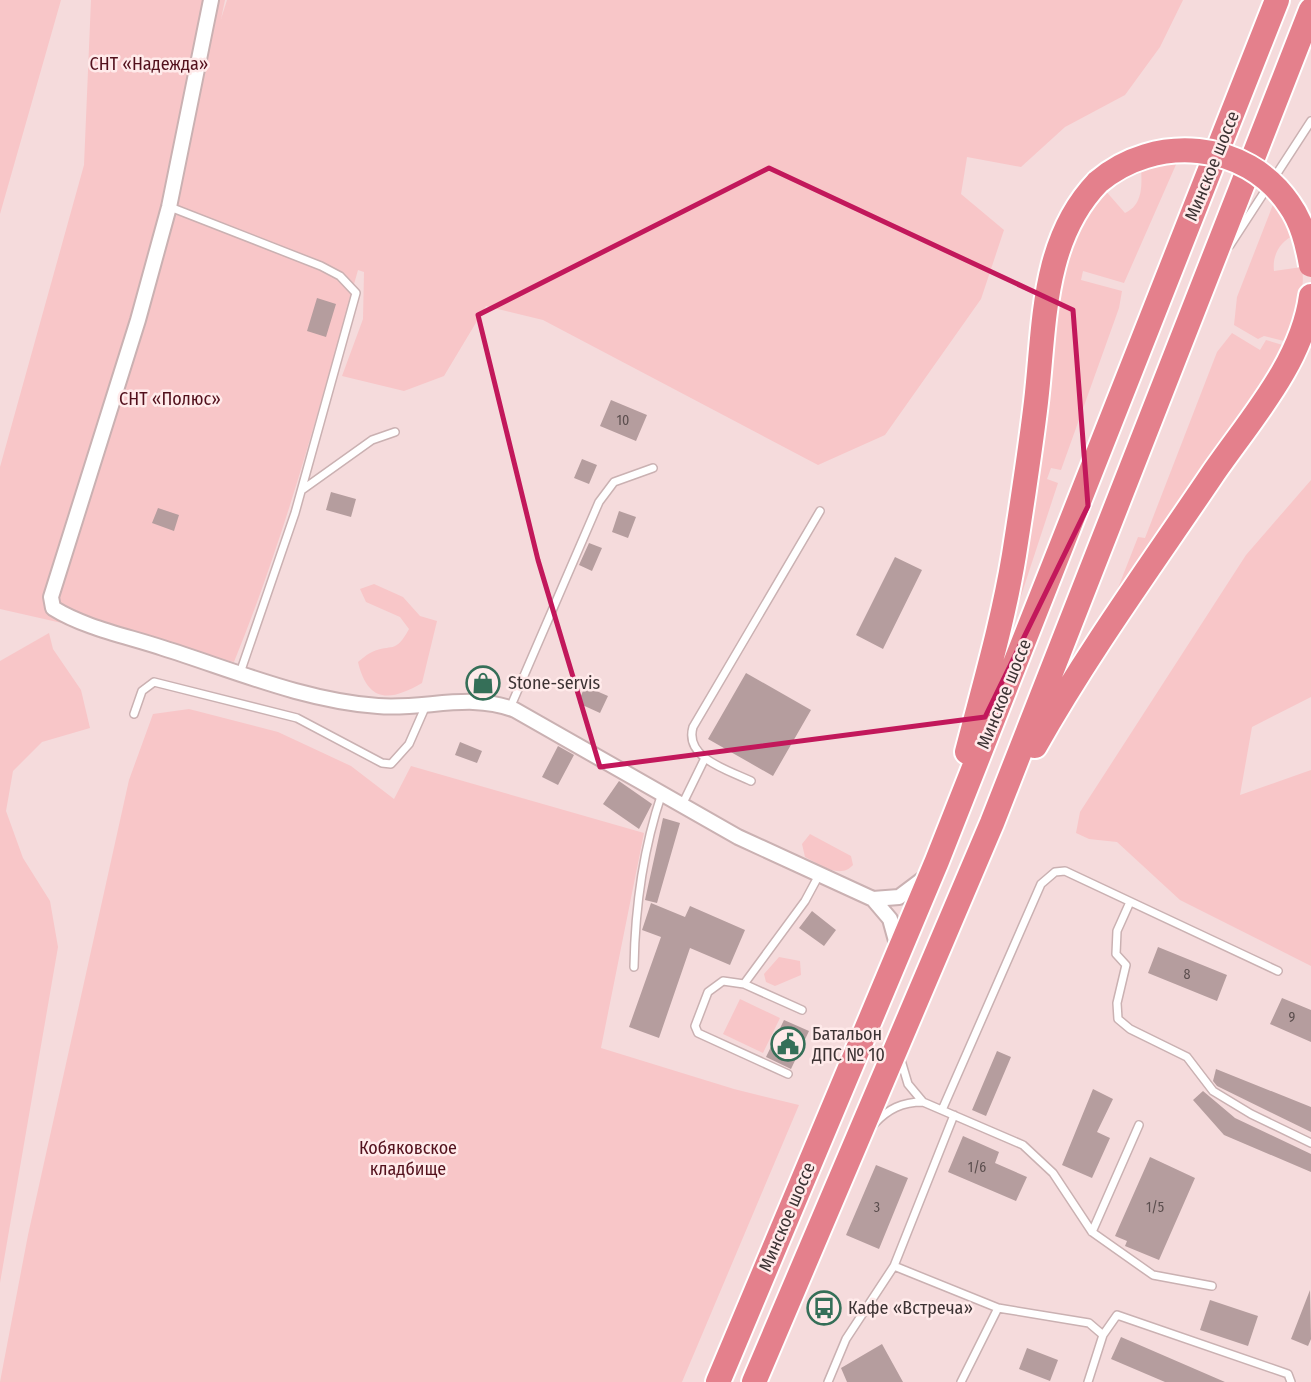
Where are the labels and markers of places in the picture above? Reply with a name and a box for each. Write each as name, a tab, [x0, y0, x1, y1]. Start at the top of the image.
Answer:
shop icon: Stone-servis	[464, 664, 502, 702]
place label: Stone-servis	[508, 672, 600, 694]
place label: Батальон ДПС № 10	[811, 1023, 885, 1066]
public building icon: Батальон ДПС № 10	[769, 1025, 807, 1063]
bus stop icon: Кафе «Встреча»	[805, 1289, 843, 1327]
place label: Кафе «Встреча»	[848, 1297, 973, 1319]

